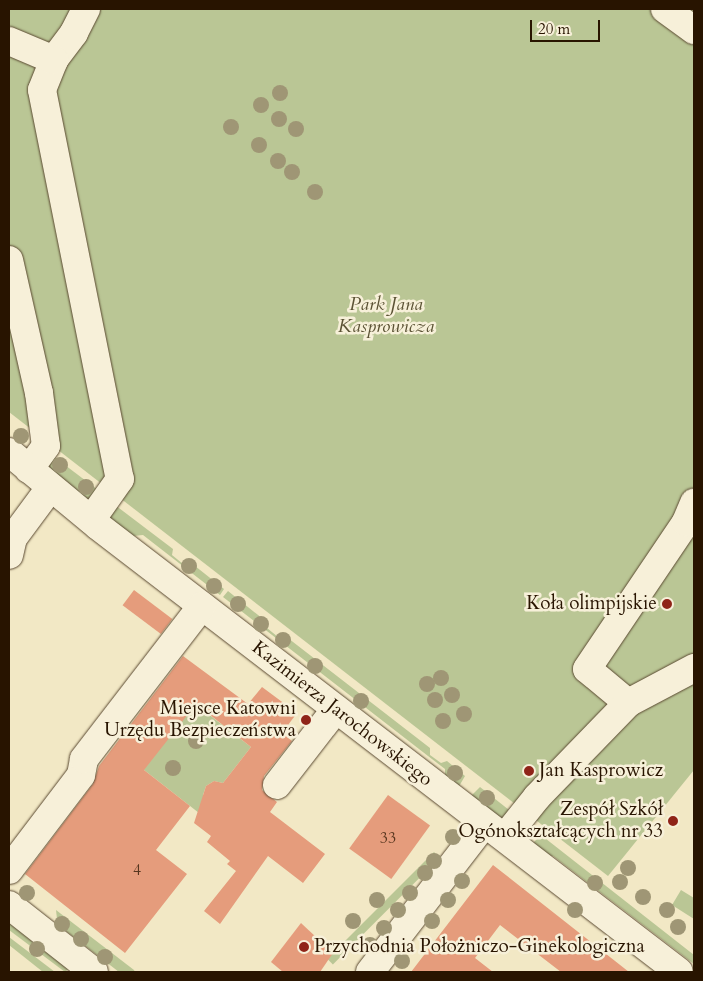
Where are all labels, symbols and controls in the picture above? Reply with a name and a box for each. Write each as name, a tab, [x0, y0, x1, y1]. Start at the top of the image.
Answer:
scale bar	[533, 10, 603, 42]
text: 20 m	[538, 19, 570, 39]
park label: Park Jana Kasprowicza	[338, 294, 434, 338]
place label: Koła olimpijskie	[526, 593, 657, 615]
marker: Koła olimpijskie	[661, 598, 673, 610]
street label: Kazimierza Jarochowskiego	[247, 636, 437, 792]
place label: Miejsce Katowni Urzędu Bezpieczeństwa	[104, 698, 296, 742]
marker: Miejsce Katowni Urzędu Bezpieczeństwa	[300, 714, 312, 726]
place label: Jan Kasprowicz	[539, 760, 663, 782]
marker: Jan Kasprowicz	[523, 765, 535, 777]
place label: Zespół Szkół Ogónokształcących nr 33	[458, 799, 663, 843]
marker: Zespół Szkół Ogónokształcących nr 33	[667, 815, 679, 827]
house number: 33	[380, 828, 396, 848]
house number: 4	[133, 860, 141, 880]
place label: Przychodnia Położniczo-Ginekologiczna	[314, 936, 645, 958]
marker: Przychodnia Położniczo-Ginekologiczna	[298, 941, 310, 953]

